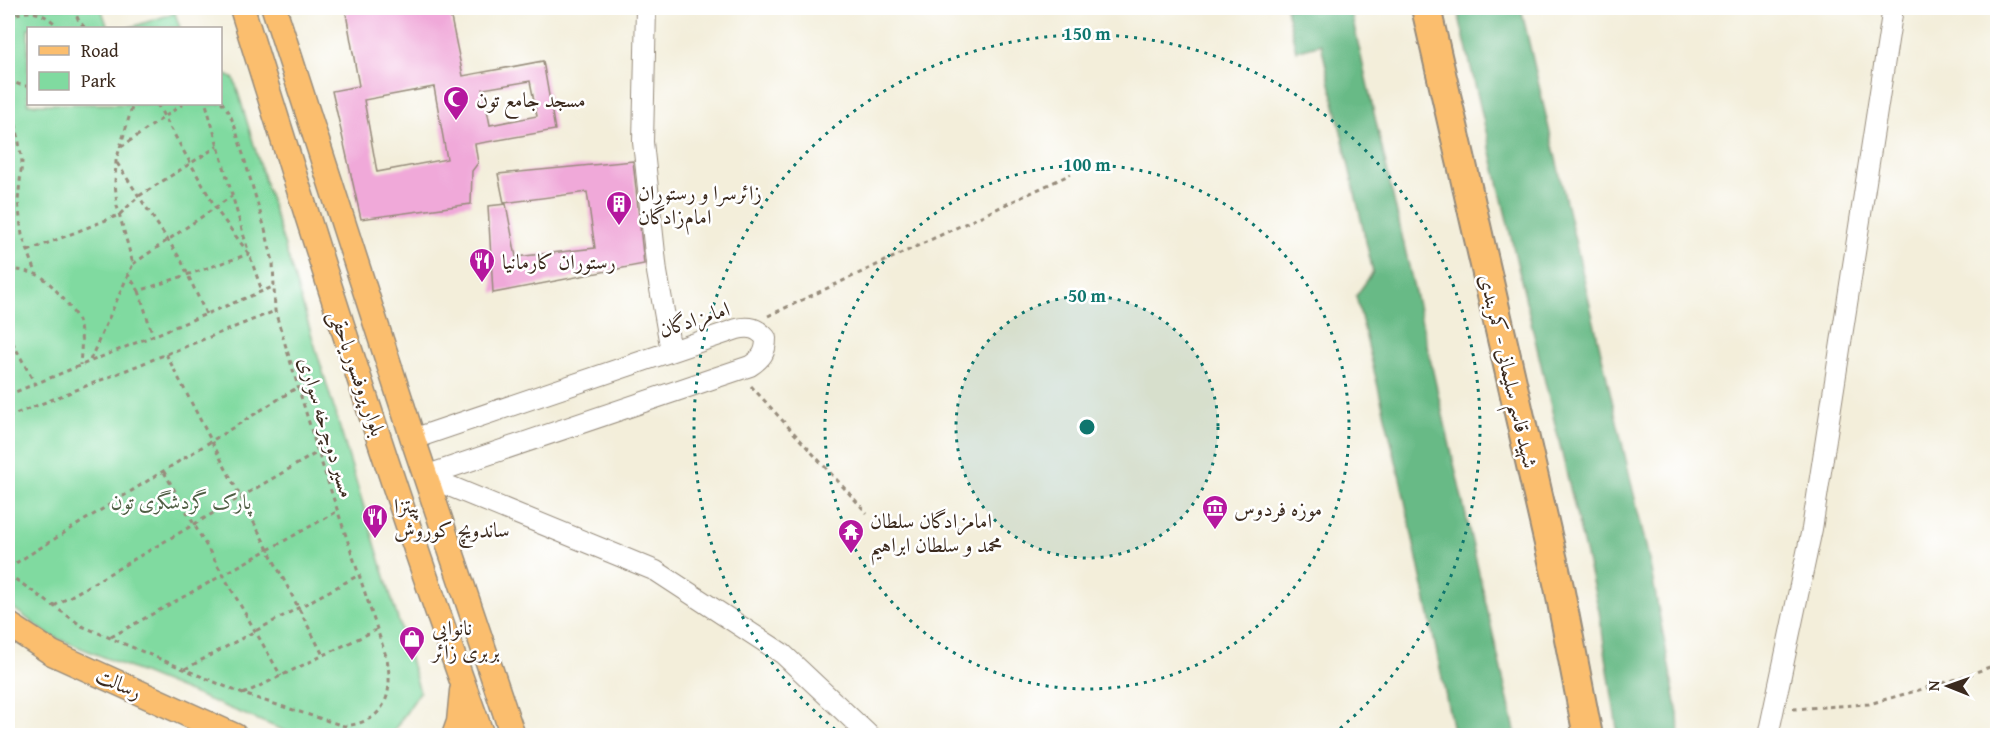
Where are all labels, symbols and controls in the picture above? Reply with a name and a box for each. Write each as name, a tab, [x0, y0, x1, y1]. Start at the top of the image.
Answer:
text: 150 m	[1063, 20, 1111, 47]
legend	[27, 27, 222, 105]
text: Road	[81, 37, 119, 64]
text: Park	[81, 67, 117, 94]
mosque icon: مسجد جامع تون	[441, 84, 471, 122]
place label: مسجد جامع تون	[476, 84, 586, 119]
text: 100 m	[1063, 151, 1111, 178]
place label: زائرسرا و رستوران امام‌زادگان	[638, 177, 762, 235]
building icon: زائرسرا و رستوران امام‌زادگان	[604, 189, 634, 227]
restaurant icon: رستوران کارمانیا	[467, 246, 497, 284]
place label: رستوران کارمانیا	[502, 246, 616, 277]
street label: شهید قاسم سلیمانی - کمربندی	[1466, 271, 1546, 472]
text: 50 m	[1068, 282, 1107, 309]
street label: امامزادگان	[655, 293, 733, 345]
street label: بلوار پروفسور یاحقی	[322, 306, 394, 440]
street label: مسیر دوچرخه سواری	[291, 353, 363, 501]
centre of rings	[1077, 417, 1097, 437]
park label: پارک گردشگری تون	[111, 486, 252, 517]
place label: پيتزا ساندویچ کوروش	[394, 490, 510, 548]
museum icon: موزه فردوس	[1200, 493, 1230, 531]
place label: موزه فردوس	[1234, 493, 1322, 524]
restaurant icon: پيتزا ساندویچ کوروش	[360, 502, 390, 540]
place label: امامزادگان سلطان محمد و سلطان ابراهیم	[870, 505, 1002, 566]
temple icon: امامزادگان سلطان محمد و سلطان ابراهیم	[836, 517, 866, 555]
place label: نانوایی بربری زائر	[430, 612, 500, 667]
shop icon: نانوایی بربری زائر	[397, 624, 427, 662]
north arrow	[1918, 656, 1978, 716]
street label: رسالت	[91, 659, 147, 707]
text: N	[1921, 680, 1945, 691]

